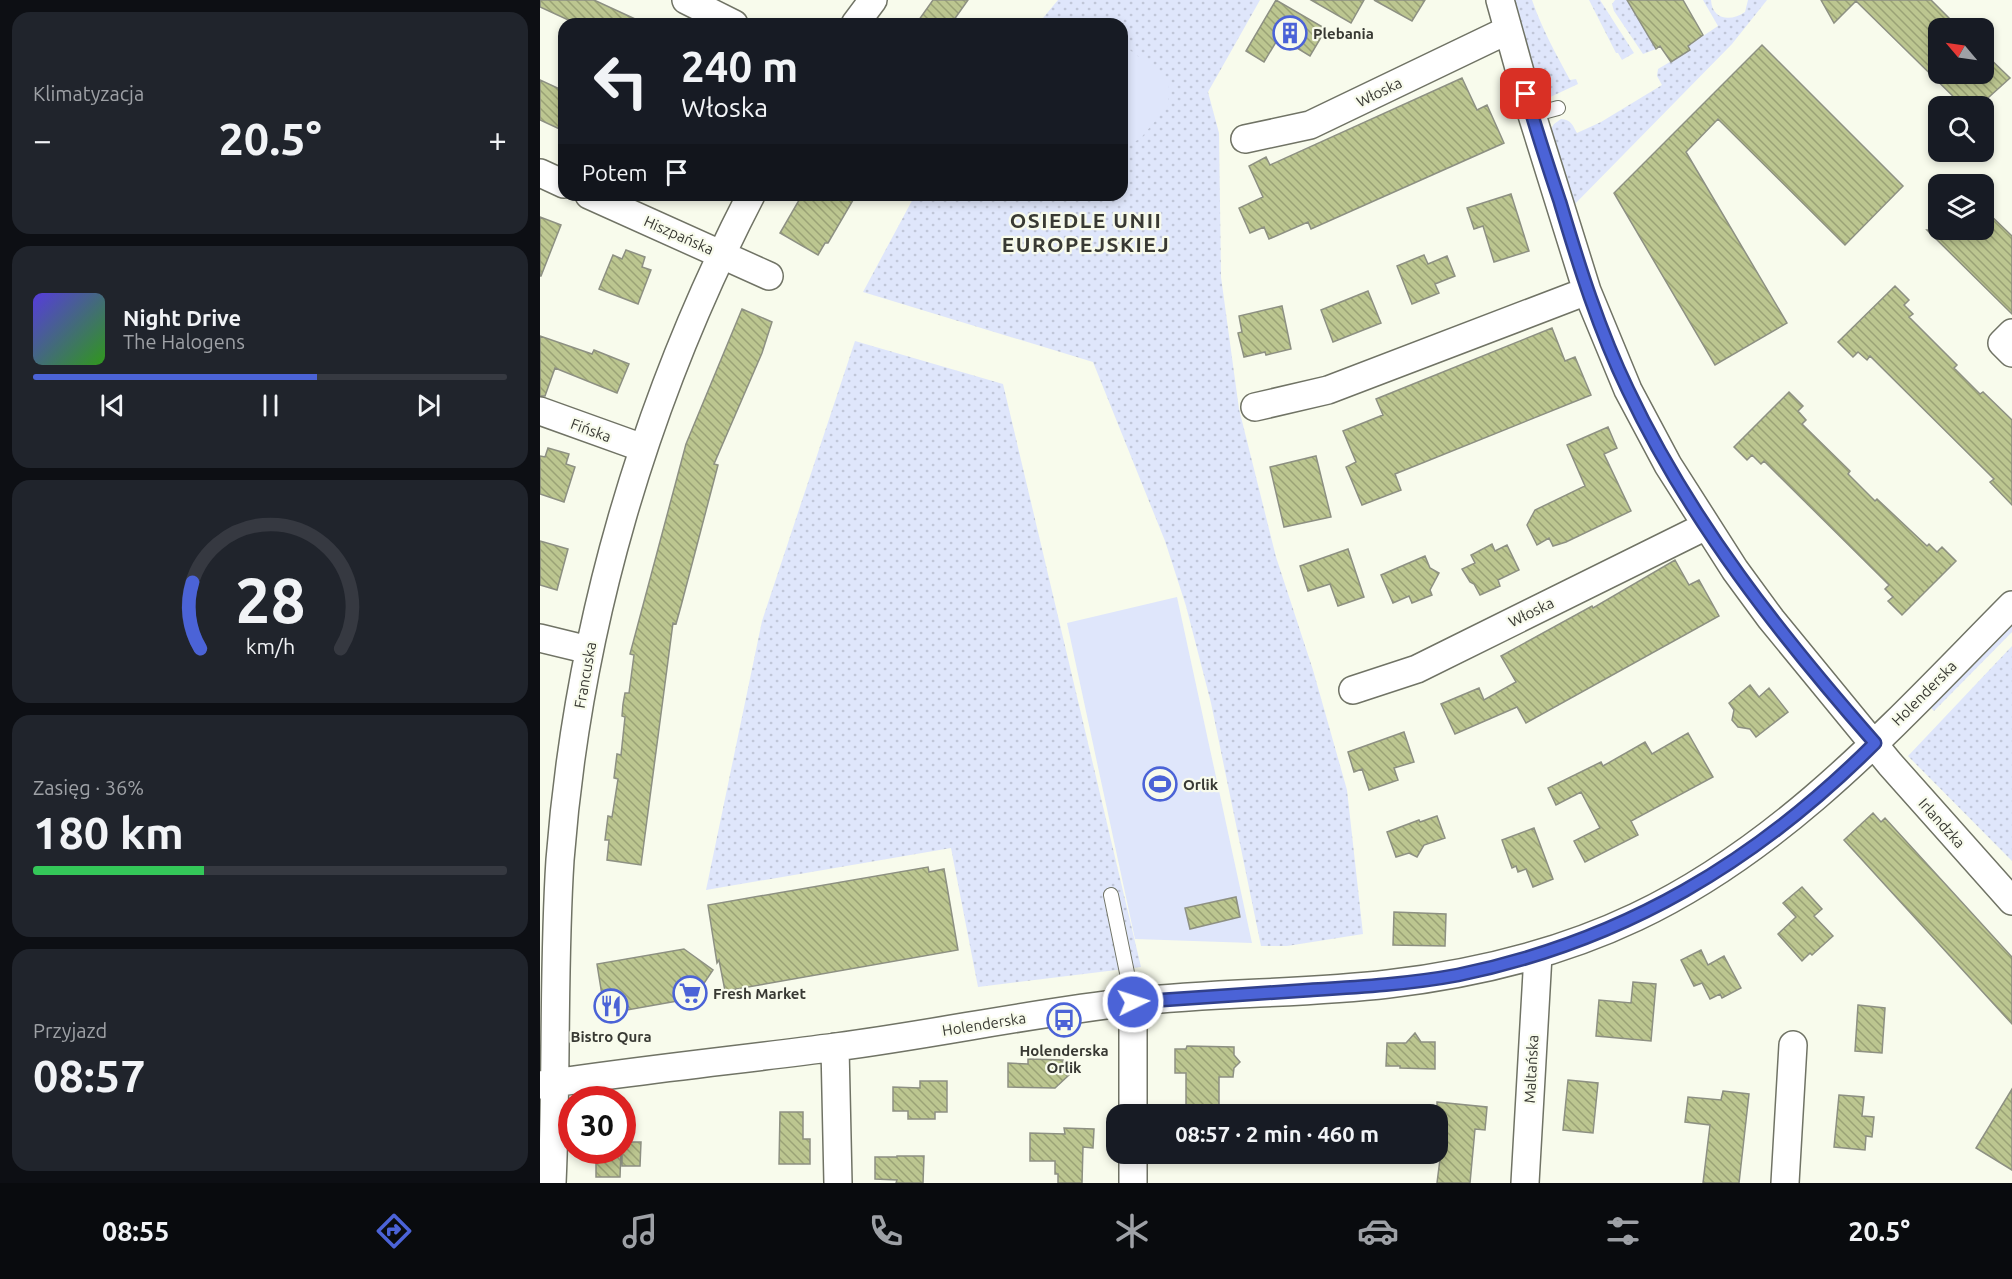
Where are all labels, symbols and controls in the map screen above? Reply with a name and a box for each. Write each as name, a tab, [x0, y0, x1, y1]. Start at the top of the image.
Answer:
building icon: Plebania	[1272, 15, 1308, 51]
north arrow	[1928, 18, 1994, 84]
map controls	[1928, 18, 1994, 240]
place label: Plebania	[1313, 25, 1374, 42]
icon: left	[582, 42, 660, 120]
text: 240 m	[681, 43, 798, 90]
pin	[1500, 68, 1551, 119]
street label: Włoska	[1354, 74, 1404, 110]
icon: arrive	[1509, 77, 1542, 110]
text: Klimatyzacja	[33, 82, 144, 105]
text: Włoska	[681, 92, 768, 122]
button: search	[1928, 96, 1994, 162]
text: 20.5°	[218, 113, 322, 164]
text: −	[33, 121, 52, 158]
text: +	[488, 121, 507, 158]
icon: arrive	[660, 156, 693, 189]
text: Potem	[582, 160, 648, 185]
button: layers	[1928, 174, 1994, 240]
district label: OSIEDLE UNII EUROPEJSKIEJ	[1002, 208, 1170, 256]
street label: Hiszpańska	[642, 212, 716, 258]
text: Night Drive	[123, 305, 241, 330]
text: The Halogens	[123, 330, 245, 353]
icon: previous	[96, 389, 129, 422]
icon: pause	[254, 389, 287, 422]
icon: next	[412, 389, 445, 422]
street label: Fińska	[568, 415, 614, 445]
text: 28	[235, 565, 305, 635]
street label: Włoska	[1506, 594, 1556, 630]
text: km/h	[245, 634, 295, 658]
street label: Francuska	[571, 641, 599, 709]
street label: Holenderska	[1888, 657, 1960, 729]
sports icon: Orlik	[1142, 766, 1178, 802]
text: Zasięg · 36%	[33, 776, 144, 799]
place label: Orlik	[1183, 776, 1219, 793]
street label: Irlandzka	[1915, 795, 1969, 851]
text: 180 km	[33, 807, 184, 858]
position arrow	[1101, 970, 1165, 1034]
supermarket icon: Fresh Market	[672, 975, 708, 1011]
place label: Fresh Market	[713, 985, 806, 1002]
restaurant icon: Bistro Qura	[593, 988, 629, 1024]
bus stop icon: Holenderska Orlik	[1046, 1002, 1082, 1038]
street label: Holenderska	[941, 1009, 1027, 1039]
text: Przyjazd	[33, 1019, 107, 1042]
place label: Bistro Qura	[570, 1028, 652, 1045]
street label: Maltańska	[1521, 1034, 1541, 1104]
place label: Holenderska Orlik	[1019, 1042, 1109, 1076]
text: 08:57	[33, 1050, 146, 1101]
speed limit sign: 30	[558, 1086, 636, 1164]
text: 08:57 · 2 min · 460 m	[1175, 1121, 1379, 1146]
icon: directions	[373, 1210, 415, 1252]
icon: music	[619, 1210, 661, 1252]
icon: phone	[865, 1210, 907, 1252]
icon: climate	[1111, 1210, 1153, 1252]
icon: car	[1357, 1210, 1399, 1252]
icon: filters	[1602, 1210, 1644, 1252]
text: 08:55	[102, 1216, 169, 1246]
text: 20.5°	[1848, 1216, 1910, 1246]

